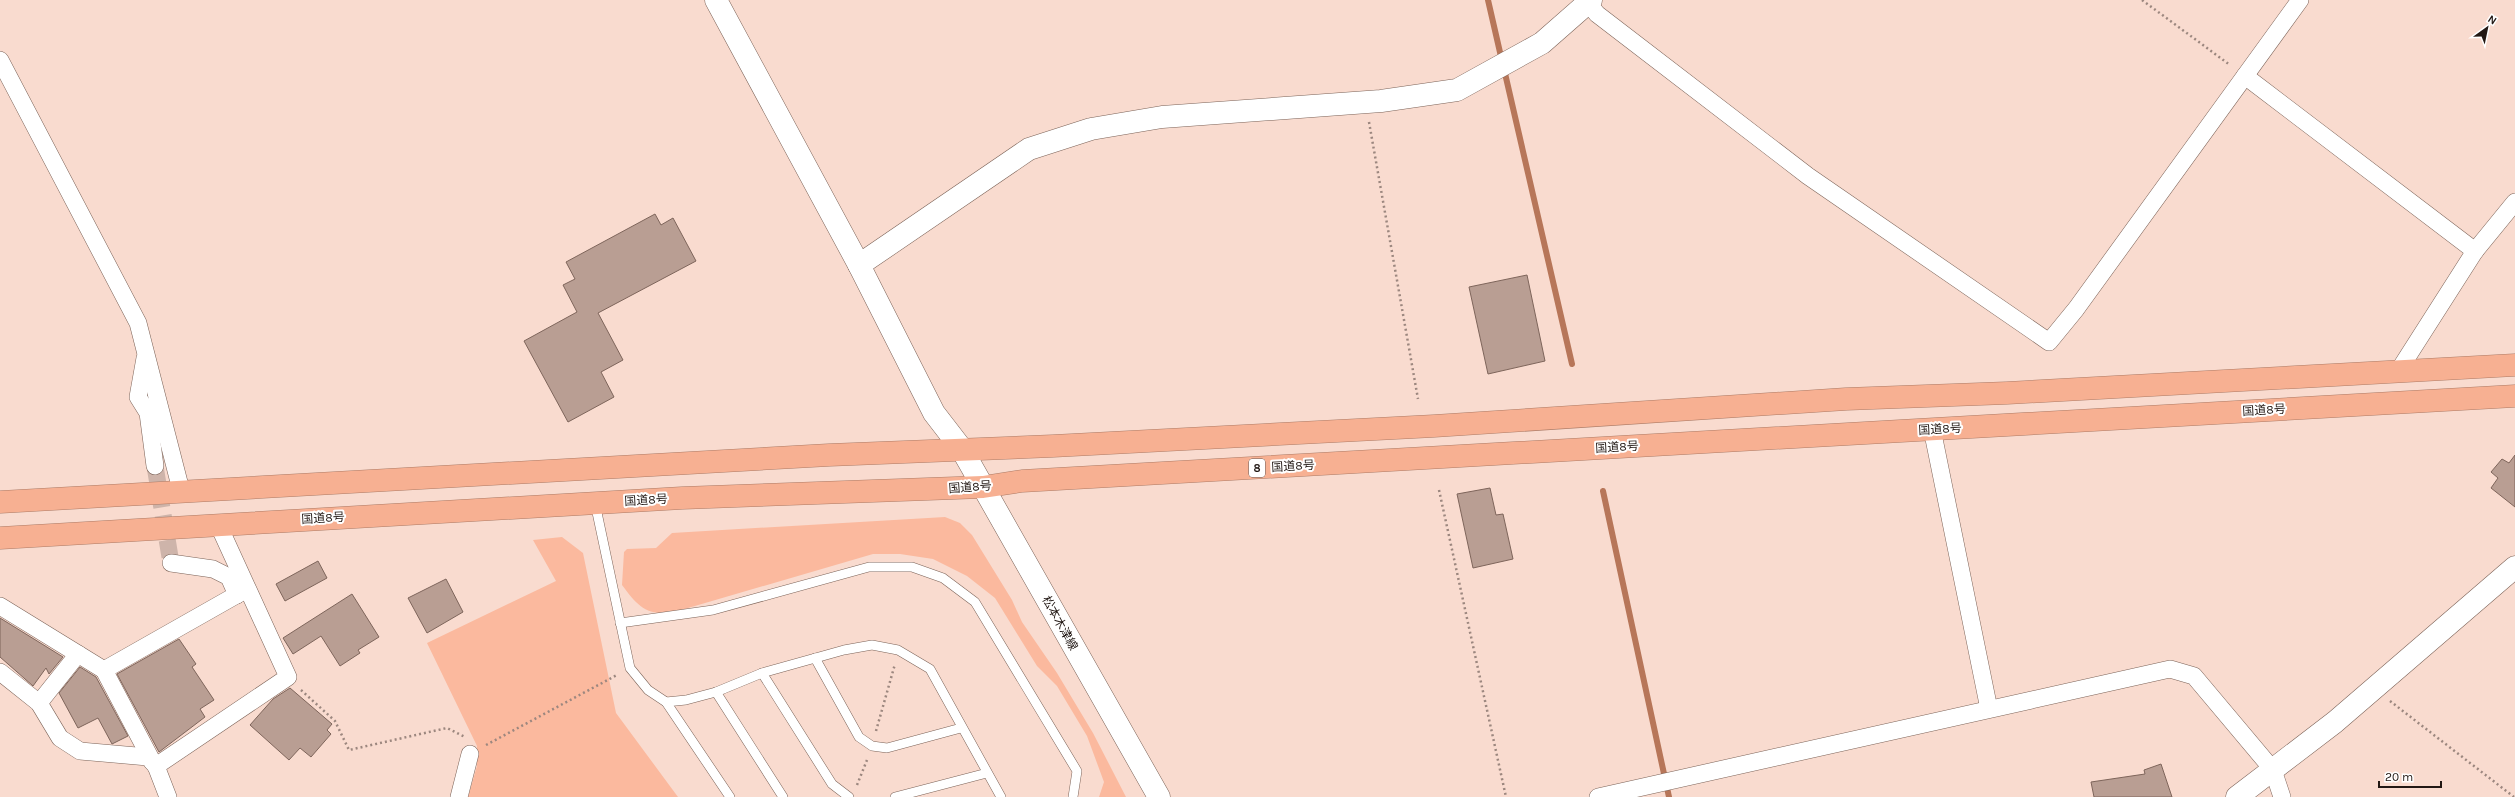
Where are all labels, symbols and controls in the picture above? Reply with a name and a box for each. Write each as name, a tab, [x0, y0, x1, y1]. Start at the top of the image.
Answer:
north arrow	[2467, 8, 2507, 48]
text: N	[2485, 12, 2499, 28]
street label: 国道8号	[2242, 402, 2286, 418]
street label: 国道8号	[1918, 421, 1962, 437]
street label: 国道8号	[1595, 439, 1639, 455]
street label: 国道8号	[1271, 458, 1315, 474]
road number: 8	[1249, 459, 1265, 477]
street label: 国道8号	[948, 479, 992, 495]
street label: 国道8号	[624, 492, 668, 508]
street label: 国道8号	[301, 510, 345, 526]
street label: 松本木津線	[1039, 593, 1081, 653]
scale bar	[2379, 763, 2441, 789]
text: 20 m	[2385, 770, 2413, 784]

